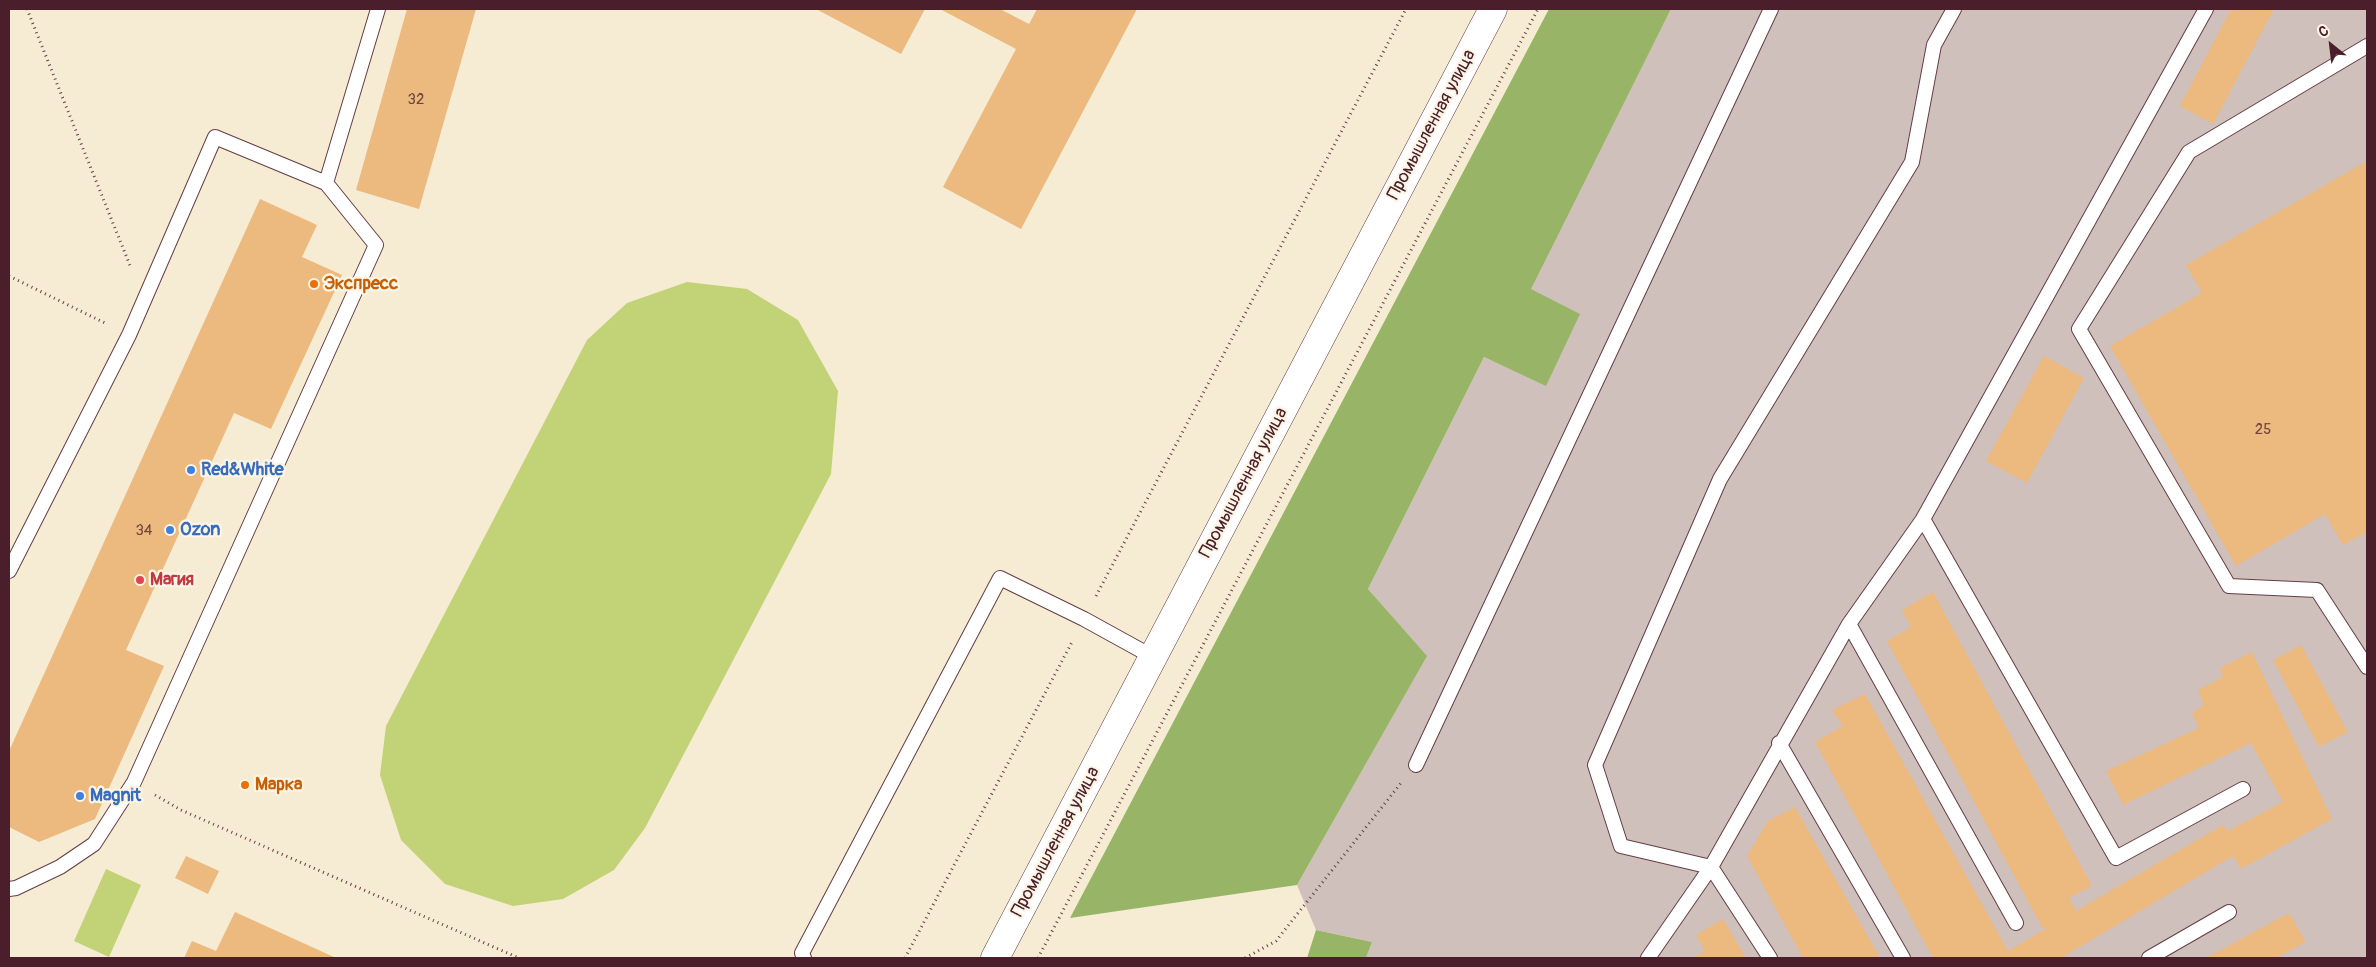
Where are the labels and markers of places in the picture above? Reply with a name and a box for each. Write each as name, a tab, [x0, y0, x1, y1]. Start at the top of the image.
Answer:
place label: Экспресс	[324, 273, 398, 295]
marker: Экспресс	[308, 278, 320, 290]
place label: Red&White	[201, 459, 284, 481]
marker: Red&White	[185, 464, 197, 476]
place label: Ozon	[180, 519, 220, 541]
marker: Ozon	[164, 524, 176, 536]
place label: Магия	[150, 569, 194, 591]
marker: Магия	[134, 574, 146, 586]
place label: Марка	[255, 774, 302, 796]
marker: Марка	[239, 779, 251, 791]
place label: Magnit	[90, 785, 141, 807]
marker: Magnit	[74, 790, 86, 802]

